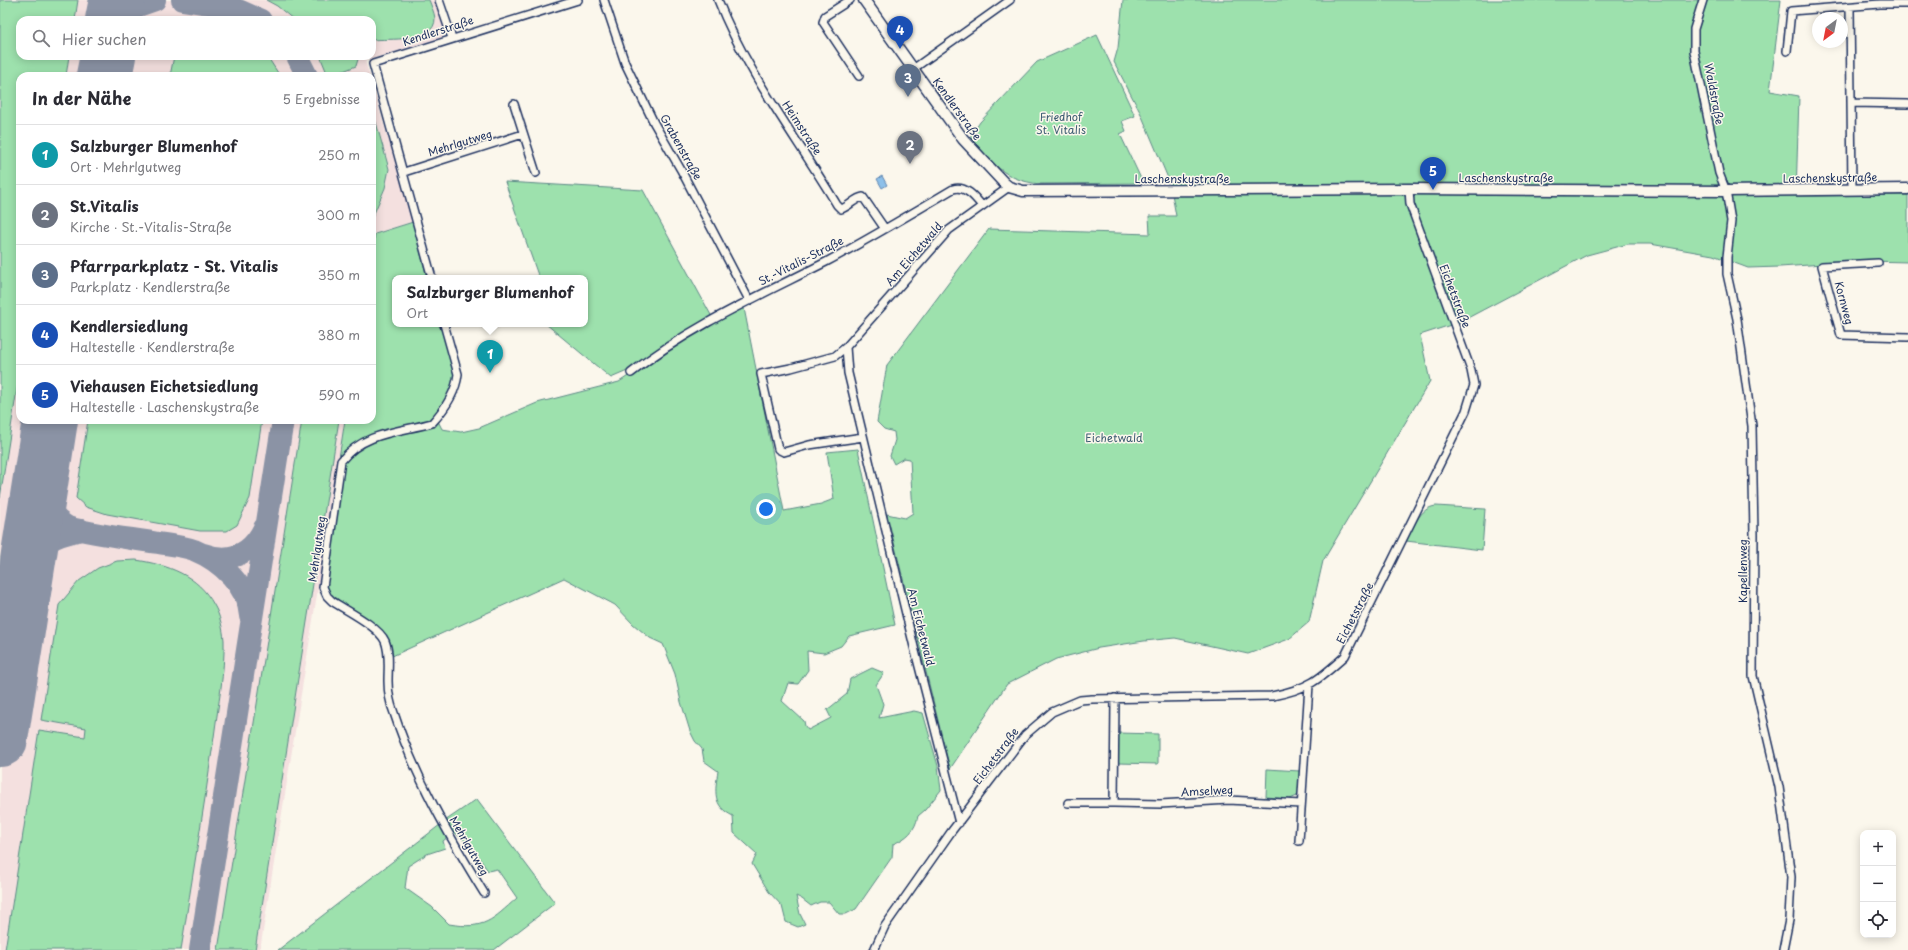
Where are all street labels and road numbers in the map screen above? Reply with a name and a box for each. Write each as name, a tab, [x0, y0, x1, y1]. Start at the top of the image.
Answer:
street label: Kendlerstraße	[400, 11, 476, 50]
street label: Waldstraße	[1700, 62, 1729, 126]
street label: Kendlerstraße	[929, 74, 986, 144]
street label: Heimstraße	[779, 97, 826, 158]
street label: Grabenstraße	[656, 111, 707, 183]
street label: Mehrlgutweg	[426, 125, 494, 160]
street label: Laschenskystraße	[1782, 168, 1878, 187]
street label: Laschenskystraße	[1459, 169, 1554, 186]
street label: Laschenskystraße	[1135, 170, 1230, 187]
street label: Am Eichetwald	[881, 218, 946, 289]
street label: St.-Vitalis-Straße	[755, 232, 846, 289]
street label: Eichetstraße	[1436, 261, 1475, 330]
street label: Kornweg	[1831, 279, 1858, 327]
street label: Mehrlgutweg	[303, 515, 330, 583]
street label: Kapellenweg	[1734, 539, 1751, 603]
street label: Eichetstraße	[1332, 579, 1377, 647]
street label: Am Eichetwald	[904, 586, 939, 668]
street label: Eichetstraße	[969, 724, 1023, 788]
street label: Amselweg	[1180, 781, 1234, 800]
street label: Mehrlgutweg	[445, 813, 493, 879]

